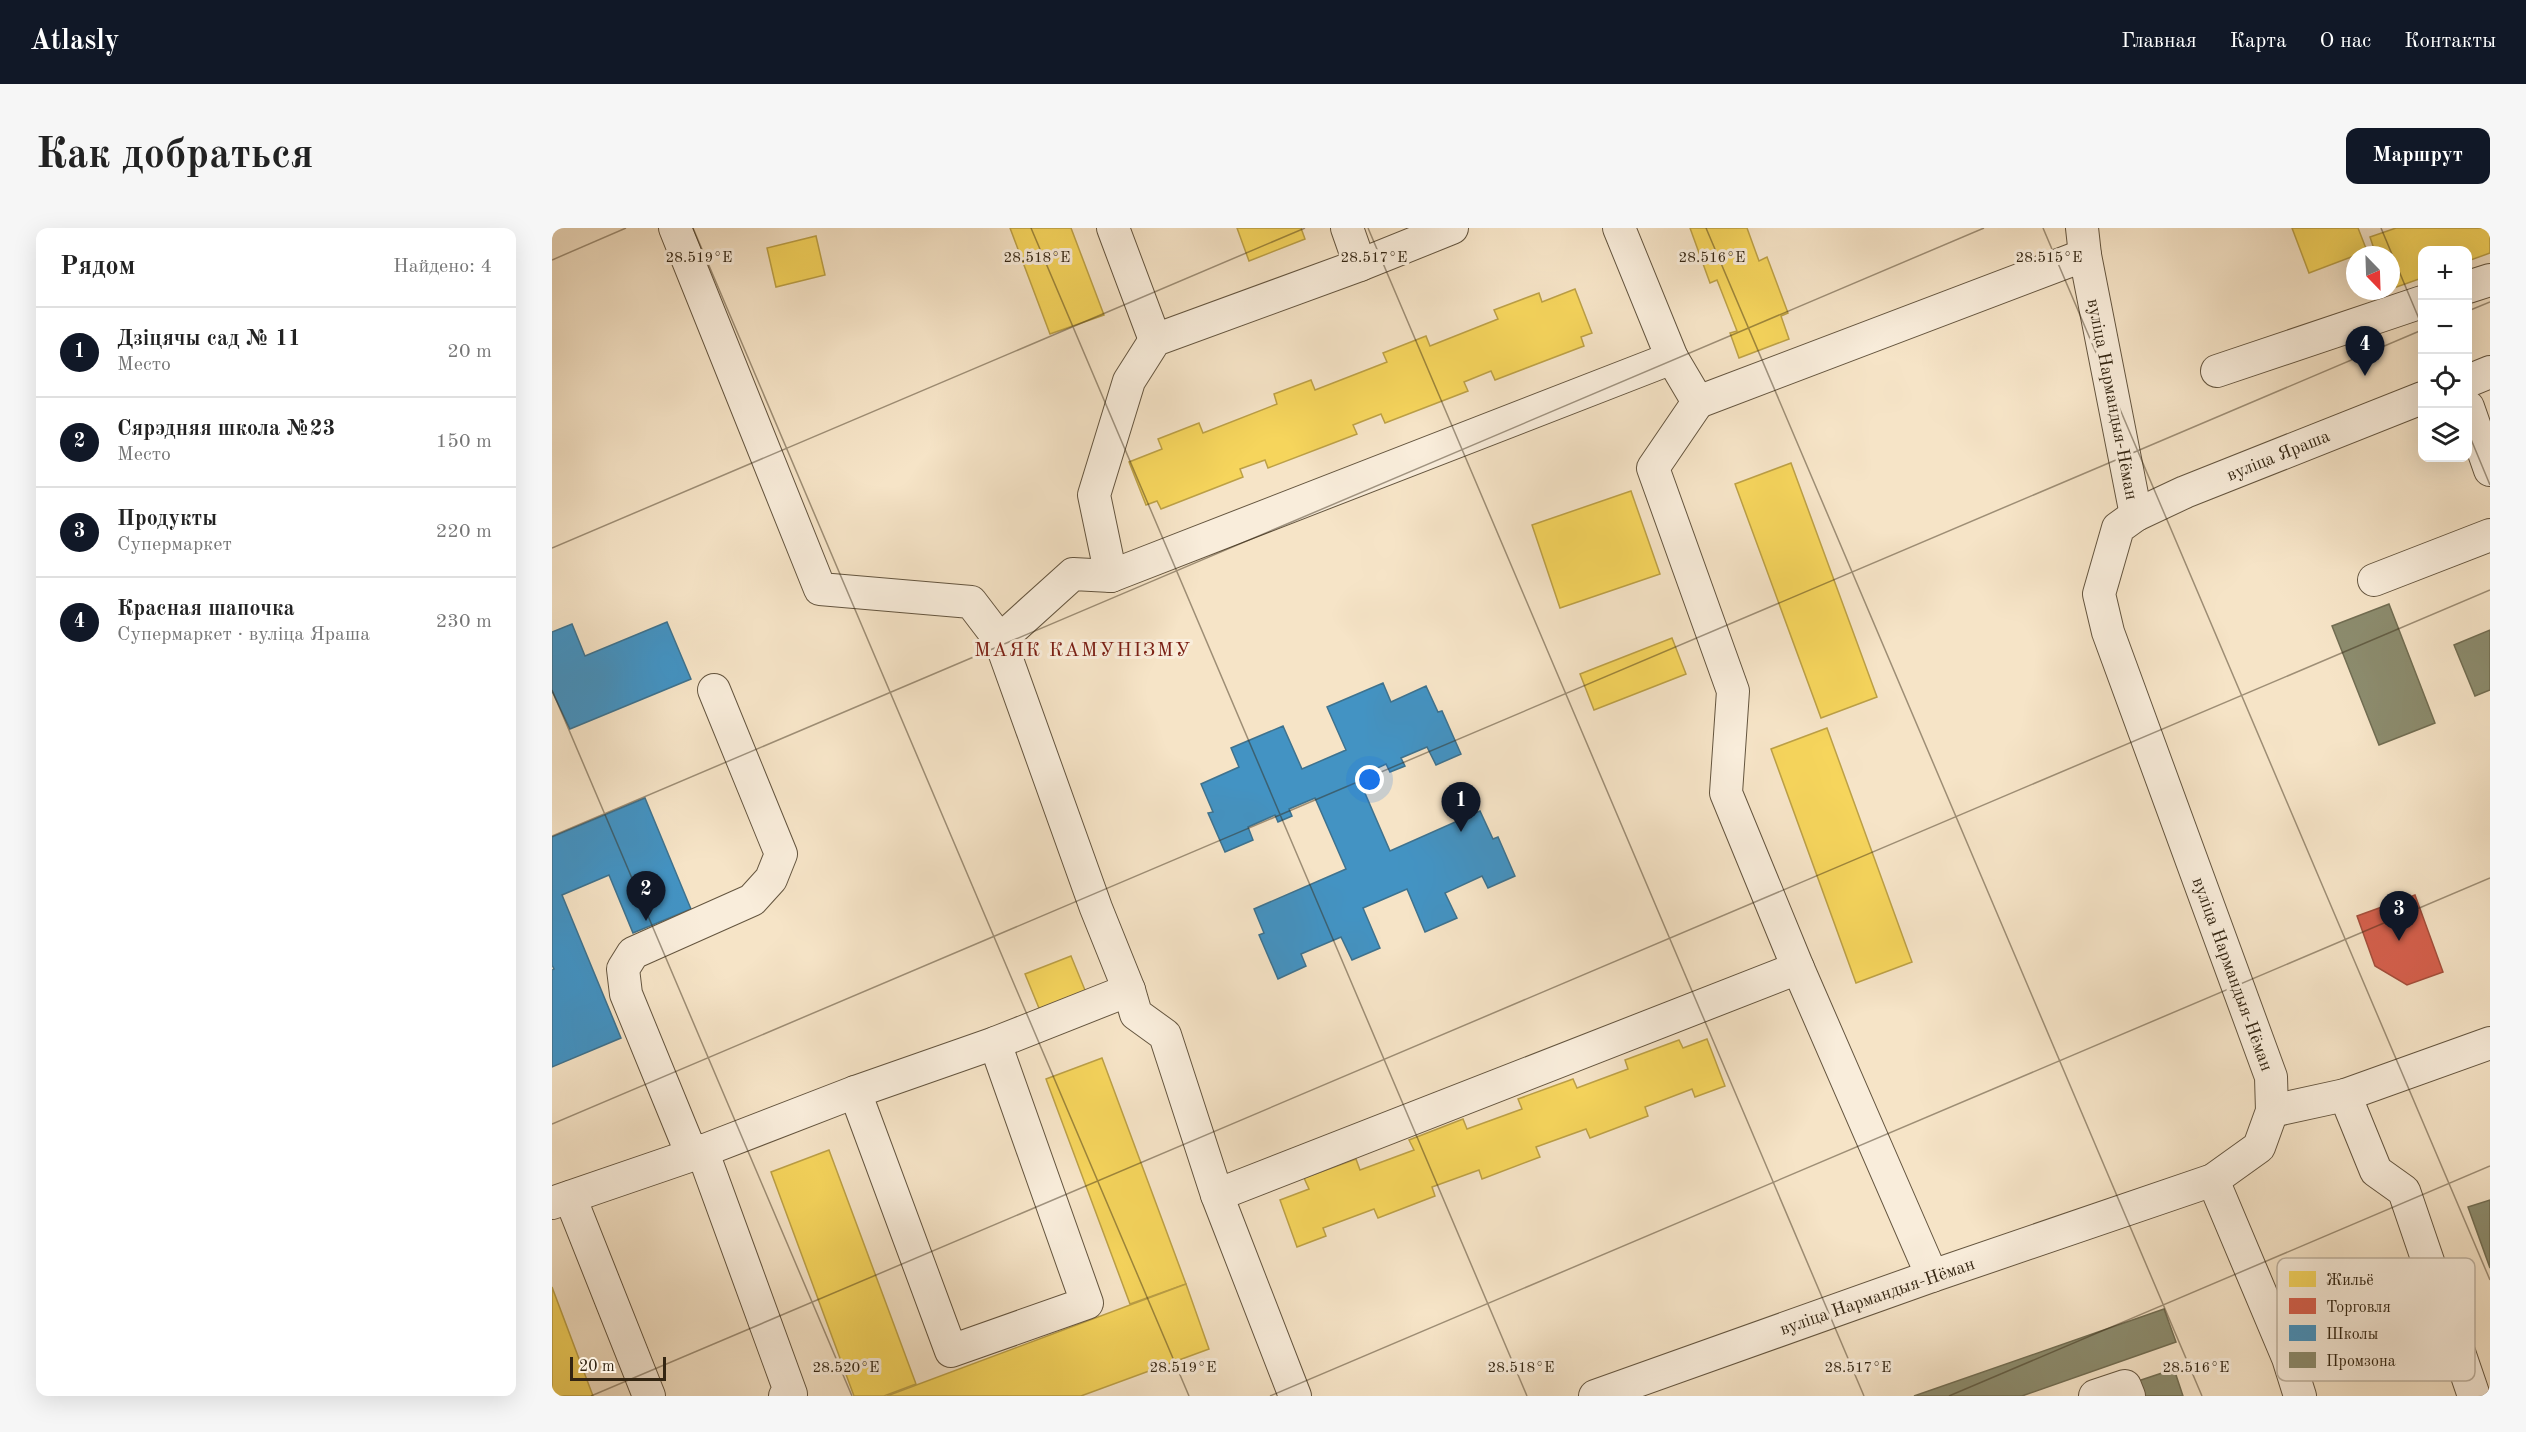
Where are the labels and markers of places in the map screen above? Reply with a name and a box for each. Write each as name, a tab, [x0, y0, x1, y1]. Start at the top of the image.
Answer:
pin: 4	[2346, 326, 2384, 376]
pin: 1	[1442, 782, 1480, 832]
pin: 2	[626, 872, 665, 921]
pin: 3	[2380, 892, 2418, 941]

